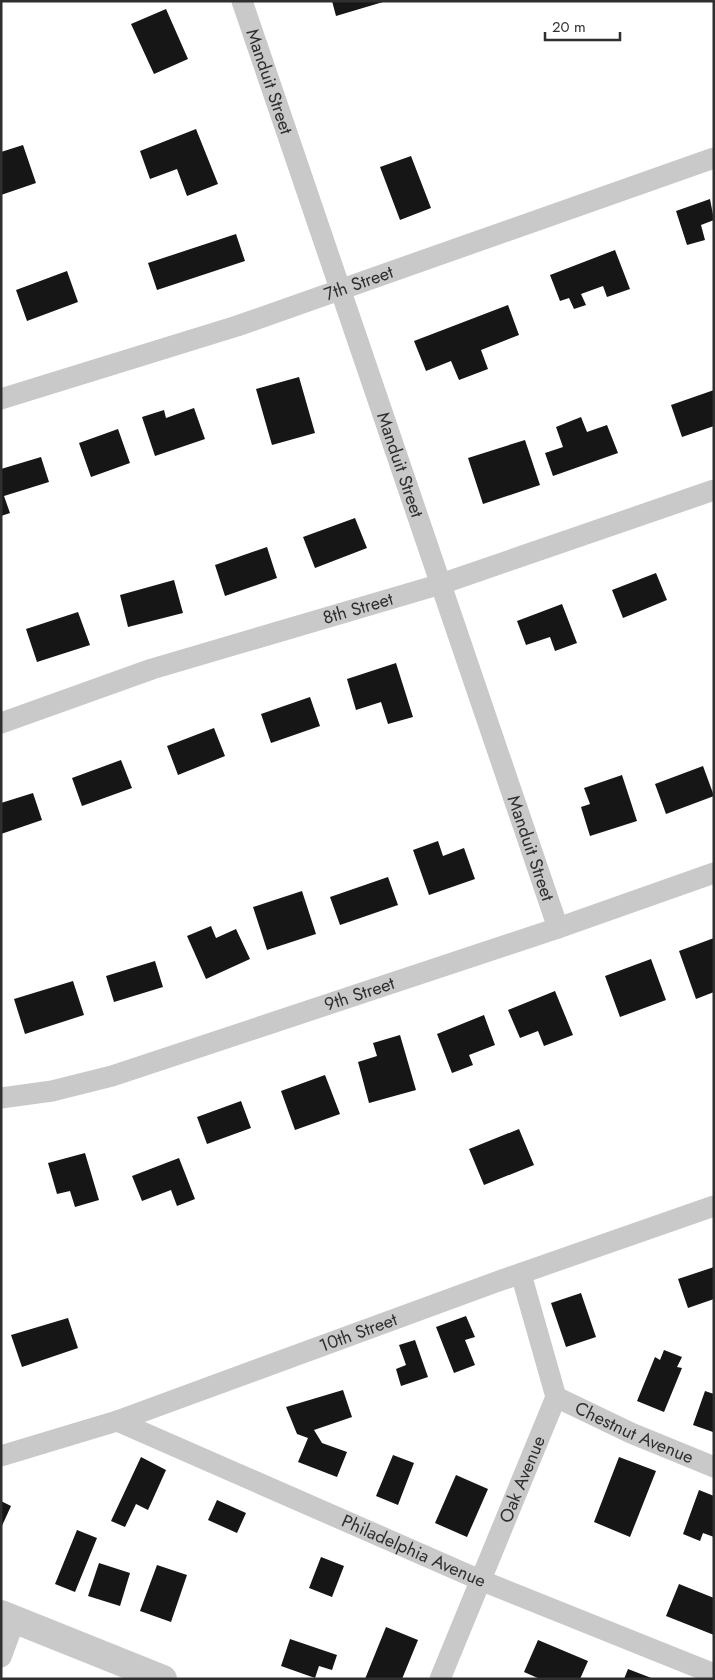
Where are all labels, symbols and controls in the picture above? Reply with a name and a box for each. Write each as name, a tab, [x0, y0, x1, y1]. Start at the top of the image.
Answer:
scale bar	[545, 10, 620, 42]
text: 20 m	[552, 16, 586, 38]
street label: Manduit Street	[239, 25, 300, 138]
street label: 7th Street	[321, 259, 397, 307]
street label: Manduit Street	[370, 409, 430, 522]
street label: 8th Street	[320, 586, 397, 631]
street label: Manduit Street	[501, 792, 561, 905]
street label: 9th Street	[321, 970, 399, 1018]
street label: 10th Street	[316, 1306, 401, 1359]
street label: Chestnut Avenue	[570, 1395, 697, 1470]
street label: Oak Avenue	[493, 1432, 552, 1527]
street label: Philadelphia Avenue	[338, 1508, 490, 1594]

